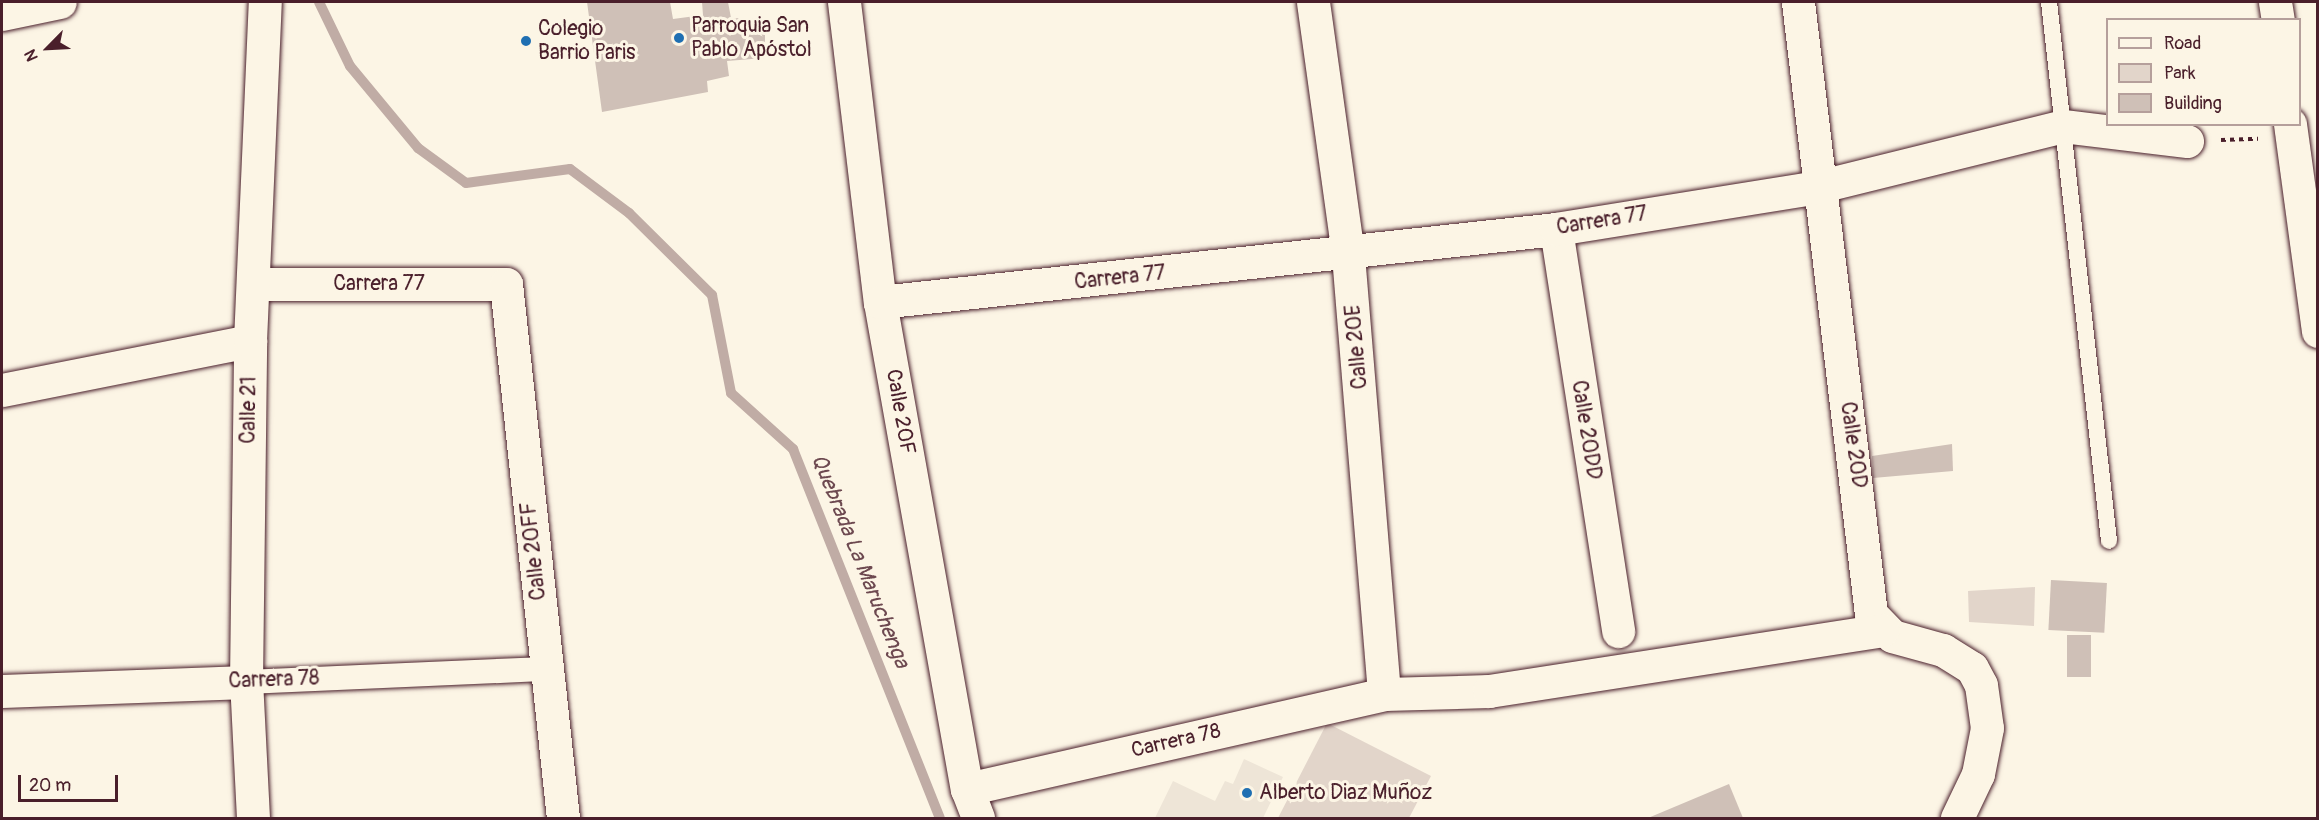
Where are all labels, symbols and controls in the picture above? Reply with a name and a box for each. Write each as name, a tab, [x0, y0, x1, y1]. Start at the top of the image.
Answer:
place label: Parroquia San Pablo Apóstol	[691, 13, 812, 63]
place label: Colegio Barrio Paris	[538, 16, 635, 66]
north arrow	[18, 18, 78, 78]
legend	[2106, 18, 2301, 126]
marker: Parroquia San Pablo Apóstol	[672, 31, 686, 45]
text: Road	[2164, 32, 2201, 55]
marker: Colegio Barrio Paris	[519, 34, 533, 48]
text: N	[20, 46, 43, 64]
text: Park	[2164, 62, 2196, 85]
text: Building	[2164, 92, 2222, 115]
street label: Carrera 77	[1555, 201, 1649, 241]
street label: Carrera 77	[1073, 261, 1167, 295]
street label: Carrera 77	[333, 271, 425, 297]
street label: Calle 20E	[1341, 304, 1373, 390]
street label: Calle 20F	[880, 367, 920, 457]
street label: Calle 21	[236, 376, 262, 444]
street label: Calle 20DD	[1566, 379, 1606, 481]
street label: Calle 20D	[1834, 400, 1872, 490]
water label: Quebrada La Maruchenga	[805, 450, 915, 672]
street label: Calle 20FF	[516, 500, 552, 602]
street label: Carrera 78	[228, 666, 320, 694]
street label: Carrera 78	[1129, 718, 1223, 764]
scale bar	[21, 763, 122, 801]
text: 20 m	[29, 774, 71, 797]
place label: Alberto Diaz Muñoz	[1259, 780, 1432, 806]
marker: Alberto Diaz Muñoz	[1240, 786, 1254, 800]

